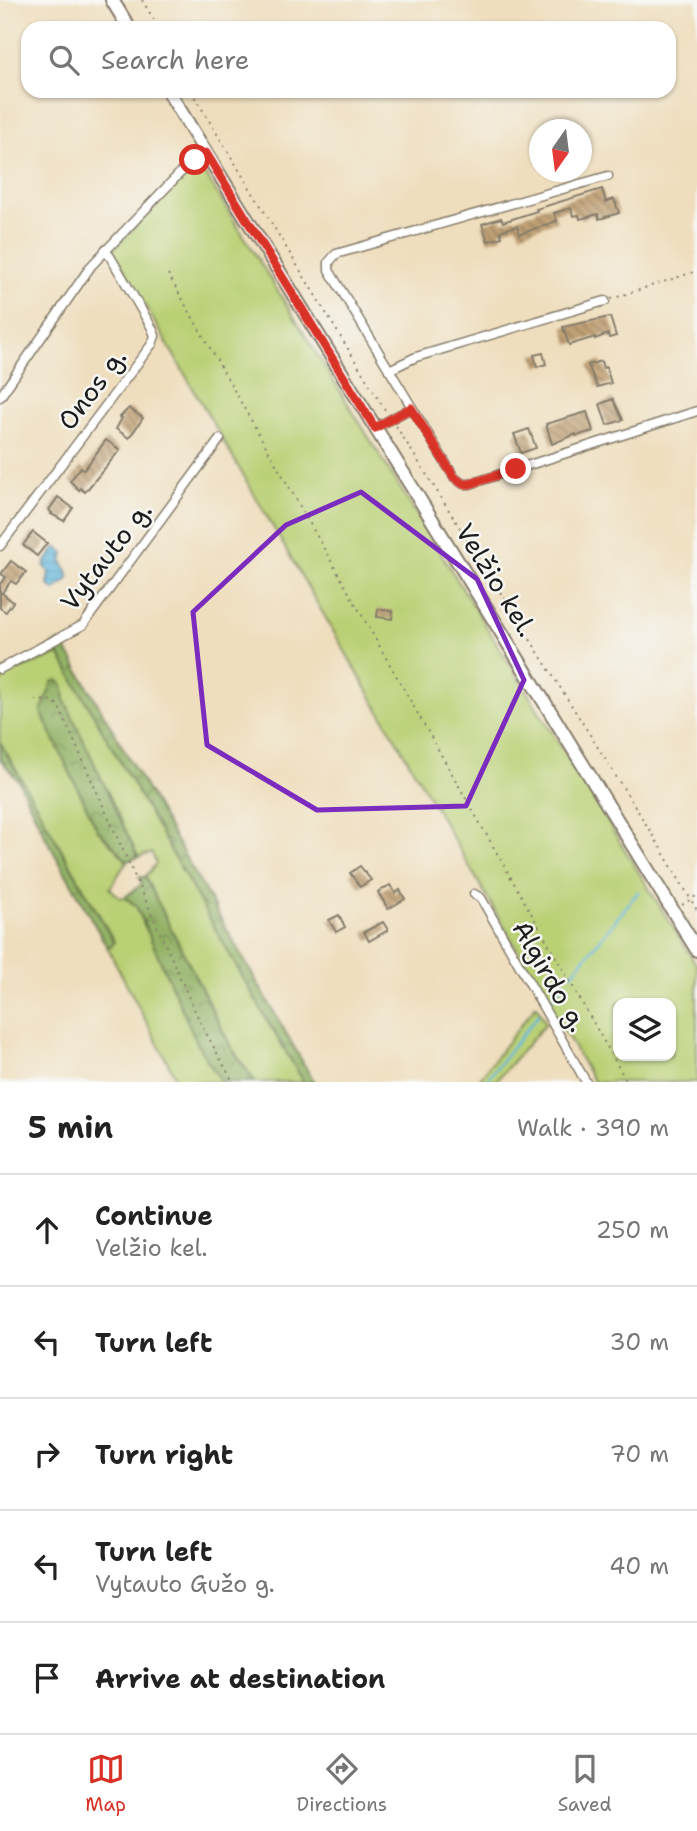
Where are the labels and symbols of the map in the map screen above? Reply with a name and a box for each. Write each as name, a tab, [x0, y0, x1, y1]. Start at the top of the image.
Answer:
north arrow	[529, 119, 592, 182]
route start	[179, 144, 210, 175]
street label: Onos g.	[49, 341, 134, 437]
route end	[500, 453, 531, 484]
street label: Vytauto g.	[52, 494, 159, 618]
street label: Velžio kel.	[448, 517, 545, 643]
street label: Algirdo g.	[505, 914, 596, 1038]

